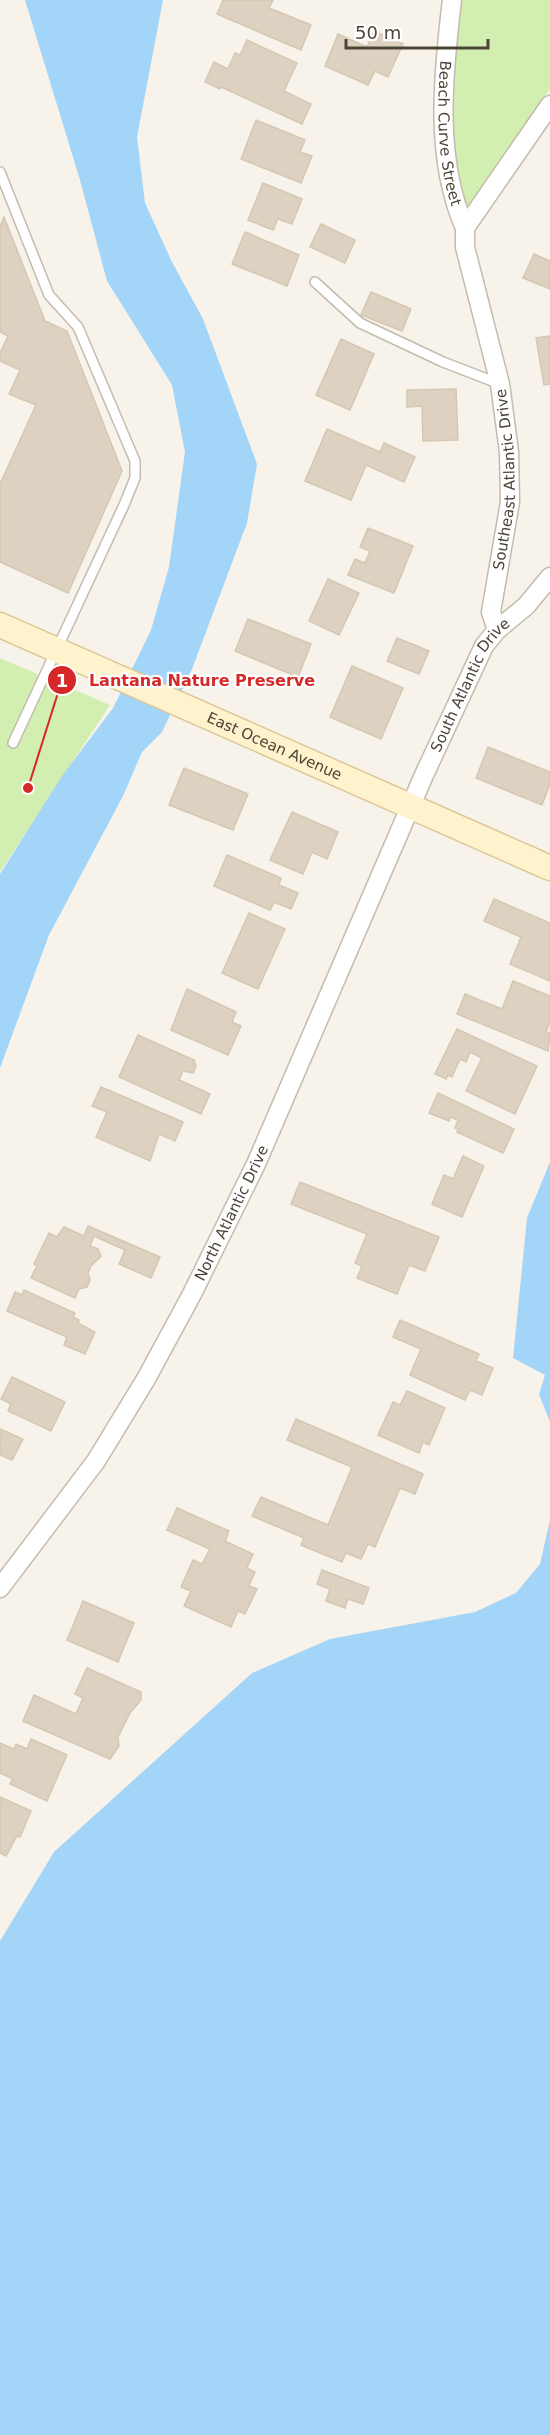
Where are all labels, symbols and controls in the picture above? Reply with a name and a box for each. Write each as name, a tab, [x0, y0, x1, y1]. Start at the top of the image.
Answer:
scale bar	[346, 12, 488, 50]
text: 50 m	[355, 22, 401, 43]
street label: Beach Curve Street	[434, 60, 465, 208]
street label: Southeast Atlantic Drive	[489, 388, 519, 571]
street label: South Atlantic Drive	[427, 614, 513, 755]
callout: Lantana Nature Preserve	[47, 663, 327, 697]
text: 1	[56, 670, 68, 691]
text: Lantana Nature Preserve	[89, 671, 315, 690]
street label: East Ocean Avenue	[204, 709, 345, 784]
street label: North Atlantic Drive	[191, 1142, 272, 1284]

